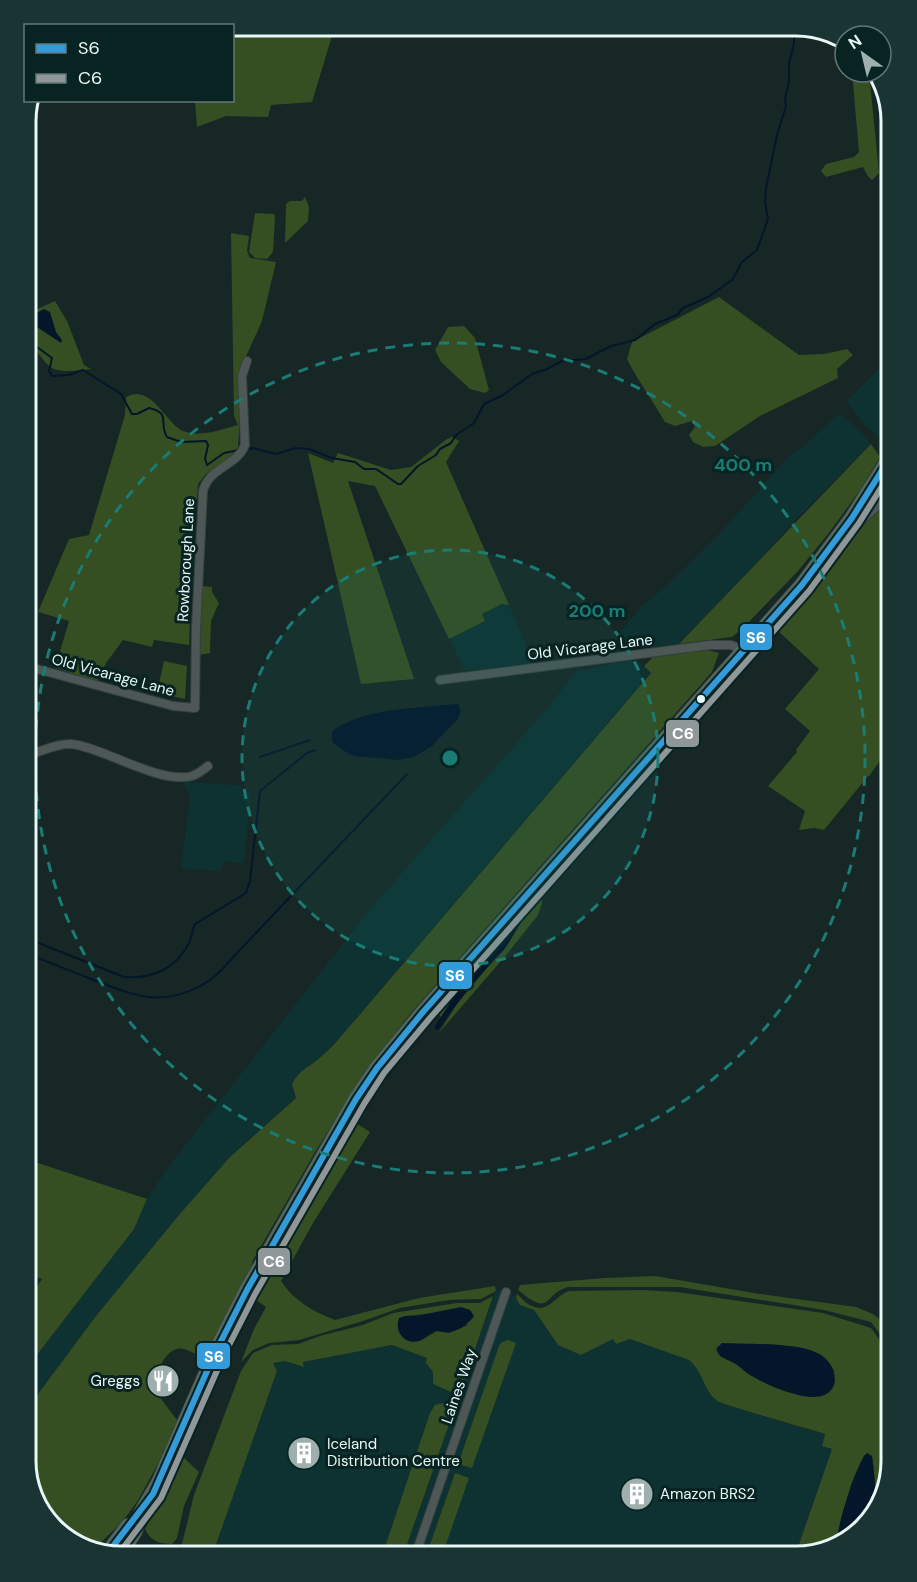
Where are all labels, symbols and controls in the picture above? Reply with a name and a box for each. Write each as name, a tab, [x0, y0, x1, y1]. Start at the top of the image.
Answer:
legend	[24, 24, 234, 102]
north arrow	[833, 24, 893, 84]
text: N	[844, 30, 866, 54]
text: S6	[78, 36, 100, 60]
text: C6	[78, 66, 102, 90]
text: 400 m	[714, 453, 772, 477]
street label: Rowborough Lane	[173, 498, 199, 622]
text: 200 m	[569, 599, 625, 623]
line badge: S6	[739, 623, 773, 651]
text: S6	[746, 627, 766, 648]
street label: Old Vicarage Lane	[526, 629, 654, 665]
street label: Old Vicarage Lane	[49, 649, 177, 701]
unlabelled marker	[695, 693, 707, 705]
line badge: C6	[665, 719, 700, 748]
text: C6	[672, 723, 694, 744]
centre of rings	[440, 748, 460, 768]
line badge: S6	[438, 961, 473, 990]
text: S6	[445, 965, 465, 986]
line badge: C6	[257, 1247, 291, 1276]
text: C6	[263, 1251, 285, 1272]
line badge: S6	[196, 1342, 231, 1370]
street label: Laines Way	[437, 1345, 481, 1426]
text: S6	[204, 1346, 224, 1367]
restaurant icon: Greggs	[145, 1363, 181, 1399]
place label: Greggs	[91, 1371, 140, 1391]
place label: Iceland Distribution Centre	[327, 1434, 460, 1471]
building icon: Iceland Distribution Centre	[286, 1435, 322, 1471]
building icon: Amazon BRS2	[619, 1476, 655, 1512]
place label: Amazon BRS2	[660, 1484, 755, 1504]

